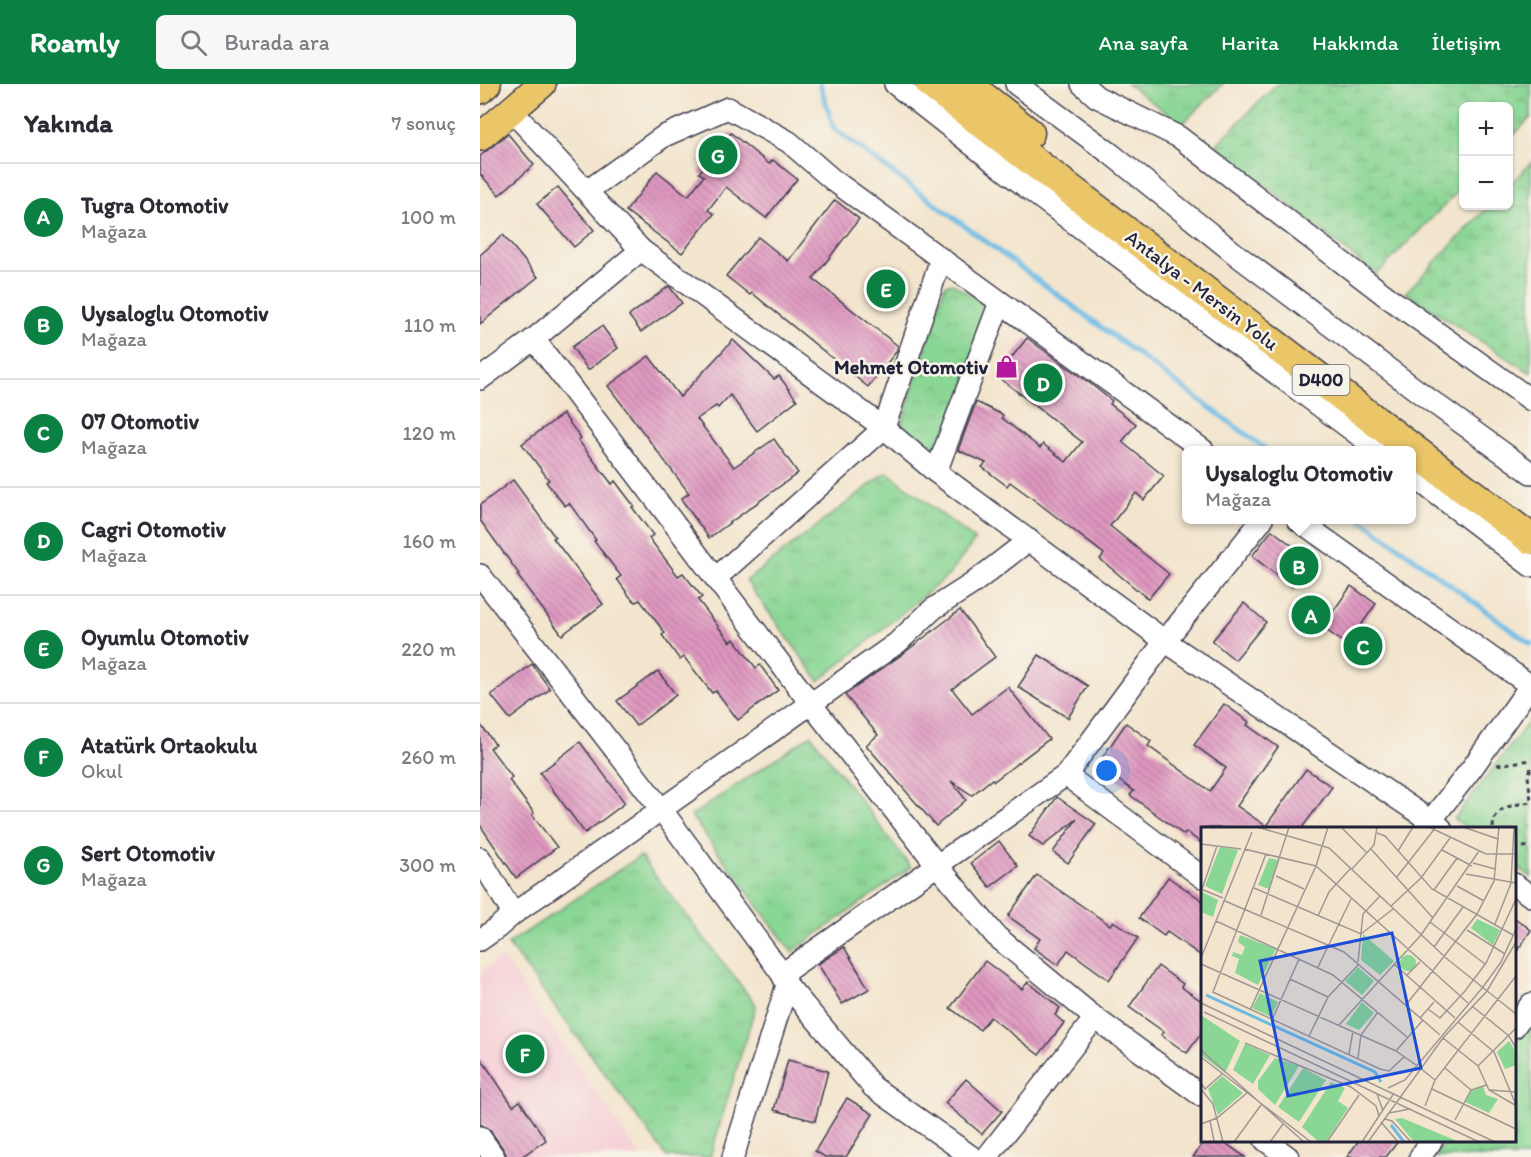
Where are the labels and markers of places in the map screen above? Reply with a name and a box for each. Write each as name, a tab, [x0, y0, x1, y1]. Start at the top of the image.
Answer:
pin: G	[698, 132, 738, 178]
pin: E	[866, 266, 906, 312]
shop icon: Mehmet Otomotiv	[993, 354, 1019, 380]
place label: Mehmet Otomotiv	[834, 355, 989, 379]
pin: D	[1024, 360, 1062, 406]
pin: B	[1280, 544, 1318, 588]
pin: A	[1292, 592, 1330, 638]
pin: C	[1344, 624, 1382, 668]
pin: F	[506, 1032, 544, 1076]

